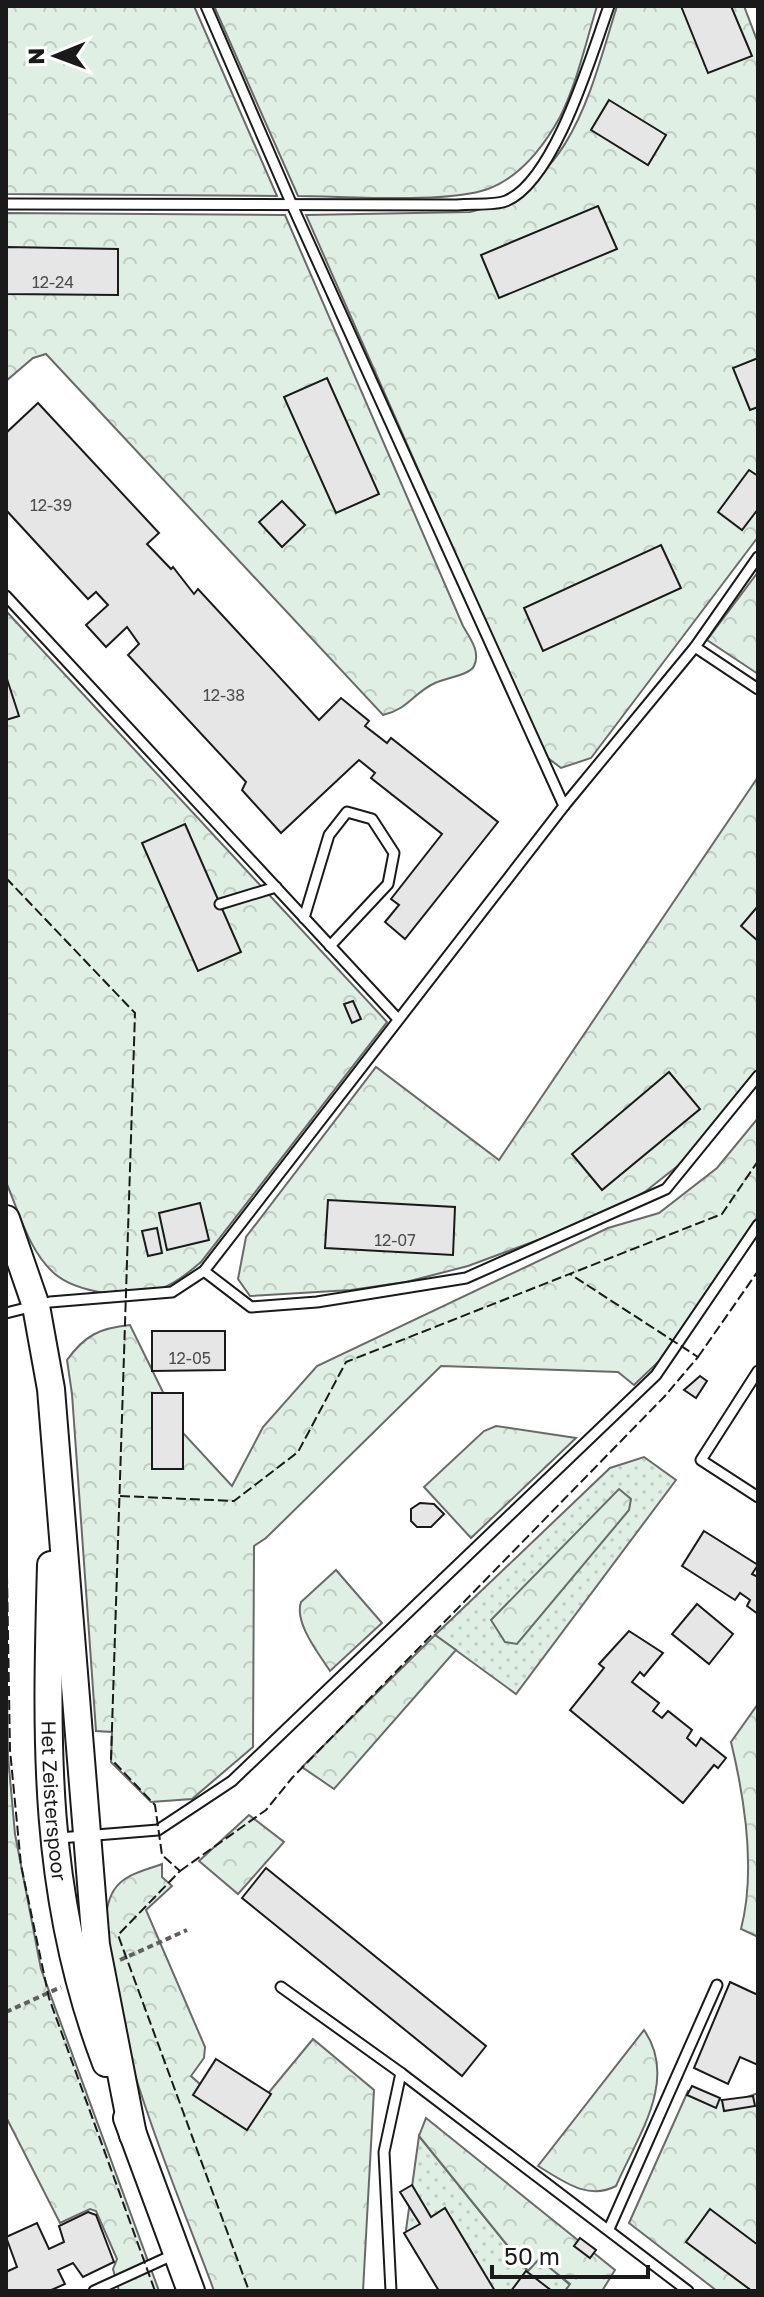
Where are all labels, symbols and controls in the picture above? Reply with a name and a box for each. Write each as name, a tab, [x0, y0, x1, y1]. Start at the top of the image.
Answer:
north arrow	[16, 16, 96, 96]
text: N	[22, 48, 49, 65]
house number: 12-24	[32, 272, 74, 292]
house number: 12-39	[30, 495, 72, 515]
house number: 12-38	[203, 685, 245, 705]
house number: 12-07	[374, 1230, 416, 1250]
house number: 12-05	[169, 1348, 211, 1368]
street label: Het Zeisterspoor	[38, 1720, 72, 1883]
scale bar	[492, 2229, 648, 2279]
text: 50 m	[504, 2241, 560, 2270]

